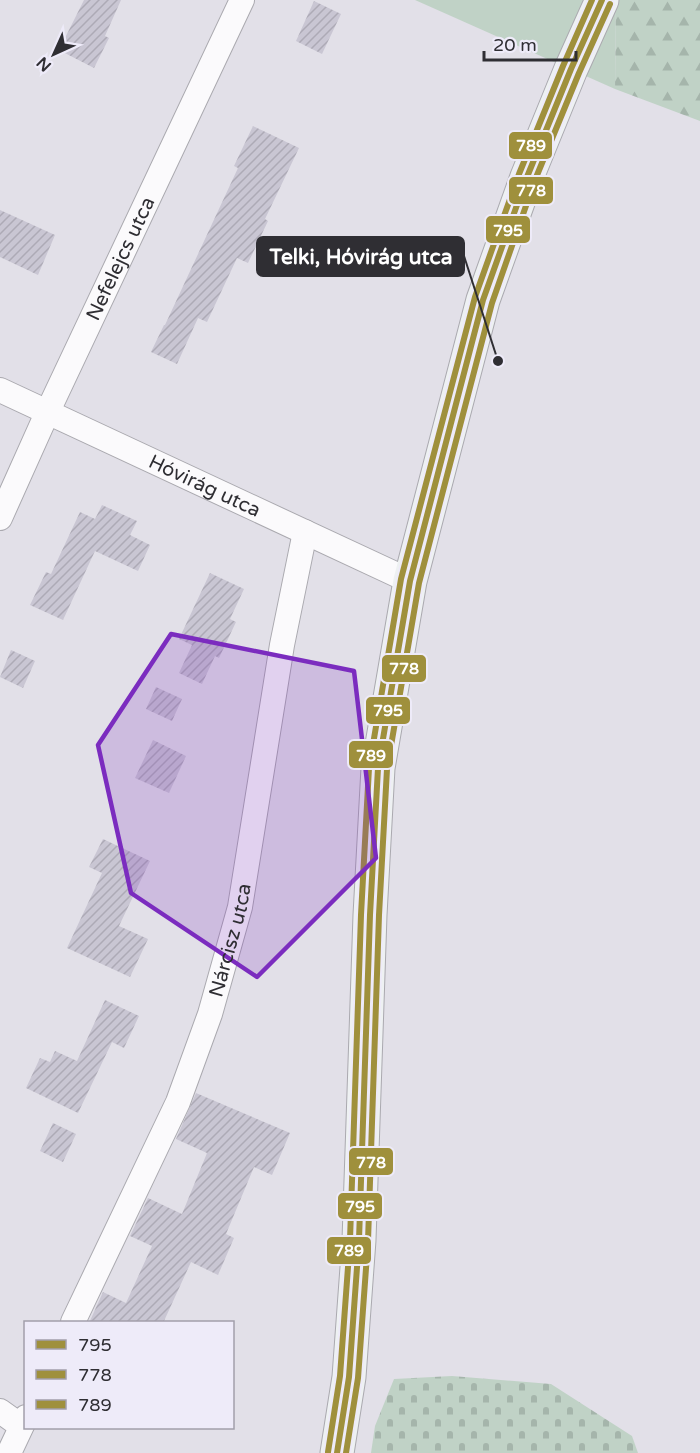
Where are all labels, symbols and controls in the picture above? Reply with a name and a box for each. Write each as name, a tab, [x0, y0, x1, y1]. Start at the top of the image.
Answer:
north arrow	[24, 24, 84, 84]
scale bar	[484, 24, 576, 62]
text: 20 m	[493, 34, 537, 56]
text: N	[32, 52, 56, 76]
line badge: 789	[508, 131, 553, 160]
text: 789	[516, 136, 546, 156]
line badge: 778	[508, 176, 554, 205]
text: 778	[516, 181, 546, 201]
street label: Nefelejcs utca	[81, 193, 160, 325]
line badge: 795	[485, 215, 531, 244]
text: 795	[493, 221, 523, 241]
callout: Telki, Hóvirág utca	[257, 237, 464, 276]
text: Telki, Hóvirág utca	[269, 245, 452, 270]
street label: Hóvirág utca	[145, 450, 264, 523]
line badge: 778	[381, 654, 427, 683]
text: 778	[389, 659, 419, 679]
line badge: 795	[365, 696, 411, 725]
text: 795	[373, 701, 403, 721]
line badge: 789	[348, 740, 394, 769]
text: 789	[356, 746, 386, 766]
street label: Nárcisz utca	[204, 882, 257, 1000]
line badge: 778	[348, 1147, 394, 1176]
text: 778	[356, 1153, 386, 1173]
line badge: 795	[337, 1192, 383, 1220]
text: 795	[345, 1197, 375, 1217]
line badge: 789	[326, 1236, 372, 1265]
text: 789	[334, 1241, 364, 1261]
legend	[24, 1321, 234, 1429]
text: 795	[78, 1334, 112, 1356]
text: 778	[78, 1364, 112, 1386]
text: 789	[78, 1394, 112, 1416]

